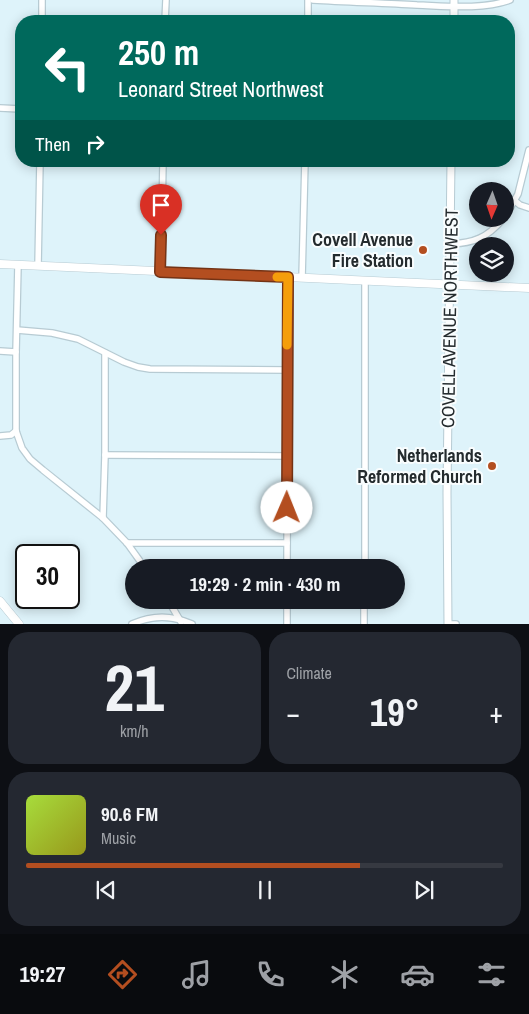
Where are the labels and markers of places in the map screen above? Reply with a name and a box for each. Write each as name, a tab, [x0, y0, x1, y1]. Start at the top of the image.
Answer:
pin	[140, 184, 182, 235]
place label: Covell Avenue Fire Station	[312, 227, 413, 273]
marker: Covell Avenue Fire Station	[417, 244, 429, 256]
place label: Netherlands Reformed Church	[357, 443, 482, 489]
marker: Netherlands Reformed Church	[486, 460, 498, 472]

